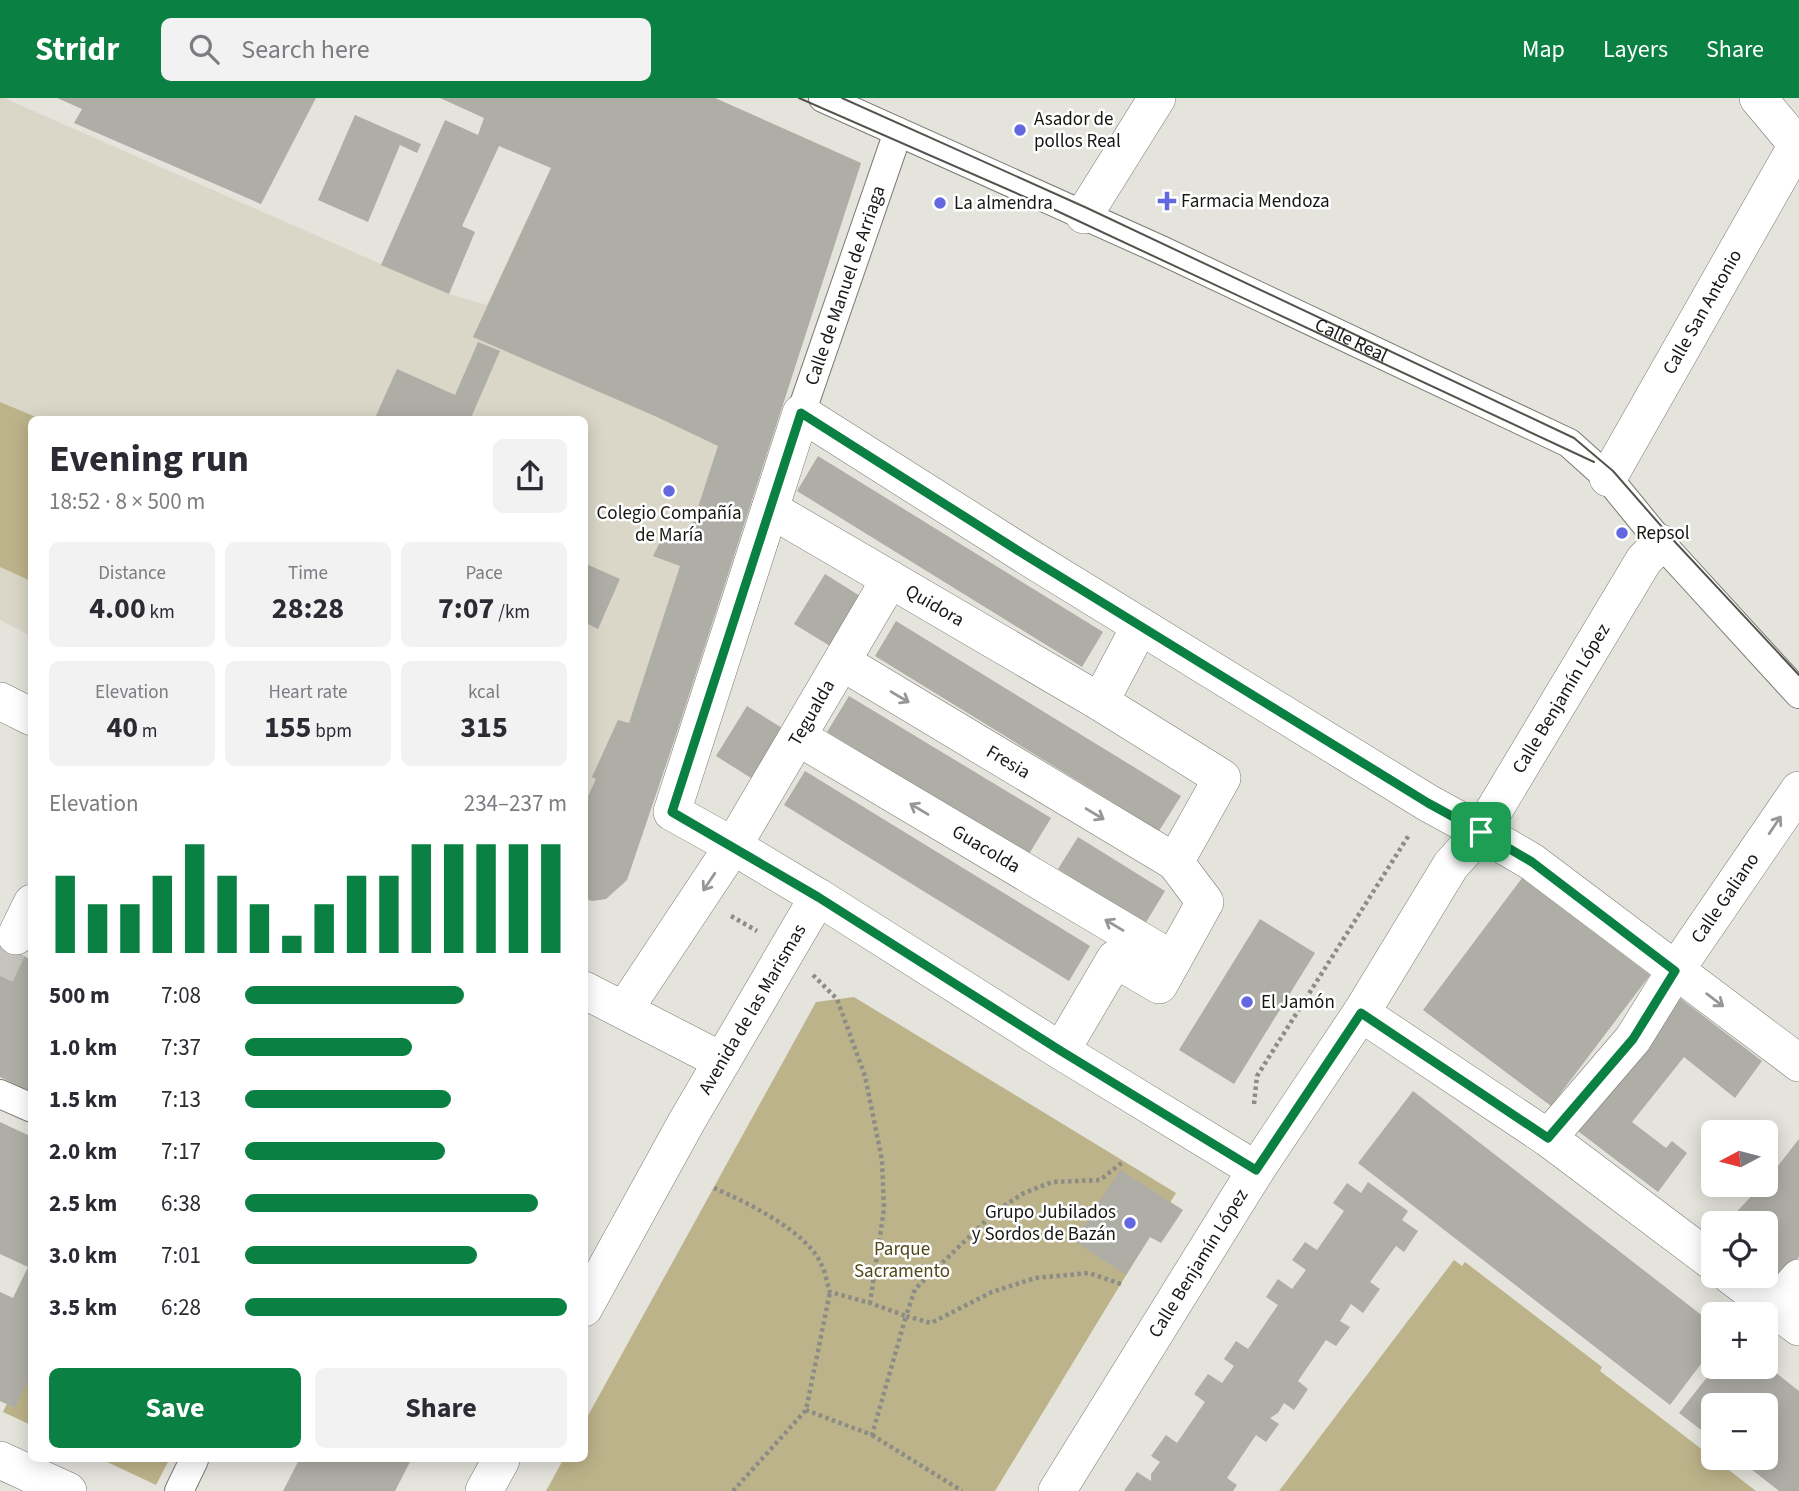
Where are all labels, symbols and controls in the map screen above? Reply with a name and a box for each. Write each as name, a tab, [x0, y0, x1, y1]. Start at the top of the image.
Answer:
search box	[161, 18, 651, 81]
text: Stridr	[35, 26, 119, 73]
icon: search	[185, 30, 223, 68]
text: Search here	[241, 31, 370, 68]
text: Map	[1522, 32, 1565, 67]
text: Layers	[1603, 32, 1668, 67]
text: Share	[1706, 32, 1764, 67]
place label: Asador de pollos Real	[1034, 106, 1121, 155]
marker: Asador de pollos Real	[1012, 122, 1028, 138]
street label: Calle de Manuel de Arriaga	[798, 182, 892, 389]
place label: Farmacia Mendoza	[1181, 188, 1330, 215]
place label: La almendra	[954, 190, 1053, 217]
marker: Farmacia Mendoza	[1159, 193, 1175, 209]
marker: La almendra	[932, 195, 948, 211]
street label: Calle San Antonio	[1656, 244, 1749, 379]
street label: Calle Real	[1310, 311, 1392, 369]
text: Evening run	[49, 432, 249, 486]
button: share	[493, 439, 567, 513]
marker: Colegio Compañía de María	[661, 483, 677, 499]
text: 18:52 · 8 × 500 m	[49, 485, 205, 518]
place label: Colegio Compañía de María	[597, 500, 741, 549]
place label: Repsol	[1636, 520, 1690, 547]
marker: Repsol	[1614, 525, 1630, 541]
text: Distance	[98, 560, 166, 587]
text: Time	[288, 560, 328, 587]
text: Pace	[465, 560, 503, 587]
street label: Quidora	[900, 578, 969, 633]
text: 4.00	[89, 587, 146, 630]
text: 28:28	[272, 587, 344, 630]
text: 7:07	[438, 587, 494, 630]
text: km	[146, 599, 175, 626]
text: /km	[494, 599, 530, 626]
street label: Calle Benjamín López	[1506, 618, 1616, 779]
street label: Tegualda	[782, 675, 842, 751]
text: Elevation	[95, 679, 169, 706]
text: Heart rate	[269, 679, 348, 706]
text: kcal	[468, 679, 500, 706]
one-way arrow	[890, 691, 910, 705]
text: 40	[106, 706, 138, 749]
text: 155	[264, 706, 311, 749]
text: 315	[460, 706, 508, 749]
text: m	[138, 718, 158, 745]
text: bpm	[311, 718, 352, 745]
street label: Fresia	[981, 738, 1035, 786]
text: Elevation	[49, 787, 139, 820]
text: 234–237 m	[464, 787, 567, 820]
one-way arrow	[909, 802, 929, 816]
pin	[1451, 802, 1511, 862]
one-way arrow	[1085, 807, 1105, 821]
icon: arrive	[1462, 813, 1500, 851]
one-way arrow	[1768, 816, 1782, 835]
street label: Guacolda	[947, 818, 1025, 880]
street label: Calle Galiano	[1684, 847, 1766, 949]
one-way arrow	[702, 872, 716, 892]
one-way arrow	[1105, 918, 1125, 932]
street label: Avenida de las Marismas	[692, 919, 813, 1100]
text: 500 m	[49, 979, 110, 1012]
text: 7:08	[161, 979, 201, 1012]
place label: El Jamón	[1261, 989, 1335, 1016]
one-way arrow	[1705, 993, 1724, 1008]
marker: El Jamón	[1239, 994, 1255, 1010]
text: 1.0 km	[49, 1031, 117, 1064]
text: 7:37	[161, 1031, 201, 1064]
text: 1.5 km	[49, 1083, 117, 1116]
text: 7:13	[161, 1083, 201, 1116]
north arrow	[1701, 1120, 1778, 1197]
map controls	[1701, 1120, 1778, 1470]
text: 2.0 km	[49, 1135, 117, 1168]
text: 7:17	[161, 1135, 201, 1168]
street label: Calle Benjamín López	[1142, 1184, 1255, 1343]
text: 2.5 km	[49, 1187, 117, 1220]
text: 6:38	[161, 1187, 201, 1220]
place label: Grupo Jubilados y Sordos de Bazán	[972, 1199, 1116, 1248]
button: locate	[1701, 1211, 1778, 1288]
marker: Grupo Jubilados y Sordos de Bazán	[1122, 1215, 1138, 1231]
park label: Parque Sacramento	[854, 1236, 950, 1285]
text: 3.0 km	[49, 1239, 117, 1272]
text: 7:01	[161, 1239, 201, 1272]
text: 3.5 km	[49, 1291, 117, 1324]
text: 6:28	[161, 1291, 201, 1324]
button: +	[1701, 1302, 1778, 1379]
button: Save	[49, 1368, 301, 1448]
button: Share	[315, 1368, 567, 1448]
button: −	[1701, 1393, 1778, 1470]

